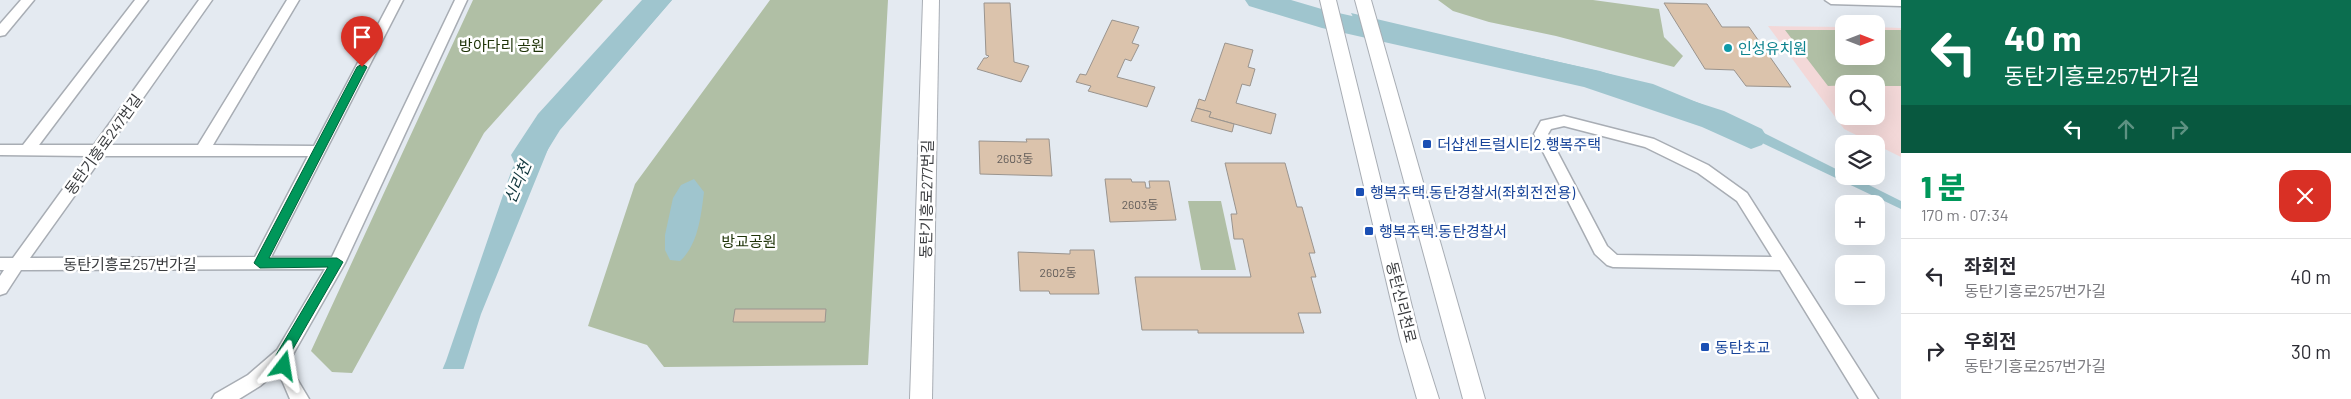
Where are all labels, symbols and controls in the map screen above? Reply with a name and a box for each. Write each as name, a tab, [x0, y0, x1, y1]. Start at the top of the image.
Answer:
north arrow	[1835, 15, 1885, 65]
map controls	[1835, 15, 1885, 305]
pin	[341, 16, 383, 67]
text: 40 m	[2004, 16, 2081, 58]
icon: left	[1921, 20, 1986, 85]
icon: arrive	[348, 23, 376, 51]
park label: 방아다리 공원	[459, 36, 545, 54]
place label: 인성유치원	[1738, 39, 1807, 57]
marker: 인성유치원	[1722, 42, 1734, 54]
text: 동탄기흥로257번가길	[2004, 62, 2199, 88]
button: search	[1835, 75, 1885, 125]
street label: 동탄기흥로247번길	[61, 90, 145, 198]
icon: left	[2059, 115, 2087, 143]
icon: ahead	[2112, 115, 2140, 143]
icon: right	[2165, 115, 2193, 143]
place label: 더샵센트럴시티2.행복주택	[1437, 135, 1601, 153]
button: layers	[1835, 135, 1885, 185]
marker: 더샵센트럴시티2.행복주택	[1421, 138, 1433, 150]
street label: 동탄기흥로277번길	[916, 139, 936, 259]
house number: 2603동	[997, 151, 1033, 165]
water label: 신리천	[500, 156, 535, 206]
text: 1 분	[1921, 168, 1965, 204]
button: close	[2279, 170, 2331, 222]
place label: 행복주택.동탄경찰서(좌회전전용)	[1370, 183, 1575, 201]
marker: 행복주택.동탄경찰서(좌회전전용)	[1354, 186, 1366, 198]
button: +	[1835, 195, 1885, 245]
house number: 2603동	[1122, 197, 1158, 211]
text: 170 m · 07:34	[1921, 205, 2009, 224]
place label: 행복주택.동탄경찰서	[1379, 222, 1507, 240]
marker: 행복주택.동탄경찰서	[1363, 225, 1375, 237]
park label: 방교공원	[721, 232, 777, 250]
text: 좌회전	[1964, 254, 2016, 277]
street label: 동탄기흥로257번가길	[63, 255, 197, 273]
button: −	[1835, 255, 1885, 305]
street label: 동탄신리천로	[1383, 260, 1421, 344]
icon: left	[1921, 262, 1949, 290]
house number: 2602동	[1040, 265, 1076, 279]
text: 40 m	[2290, 265, 2331, 288]
text: 동탄기흥로257번가길	[1964, 281, 2106, 300]
text: 우회전	[1964, 329, 2016, 352]
icon: right	[1921, 337, 1949, 365]
place label: 동탄초교	[1715, 338, 1770, 356]
position arrow	[257, 339, 309, 391]
text: 30 m	[2291, 340, 2331, 363]
marker: 동탄초교	[1699, 341, 1711, 353]
text: 동탄기흥로257번가길	[1964, 356, 2106, 375]

